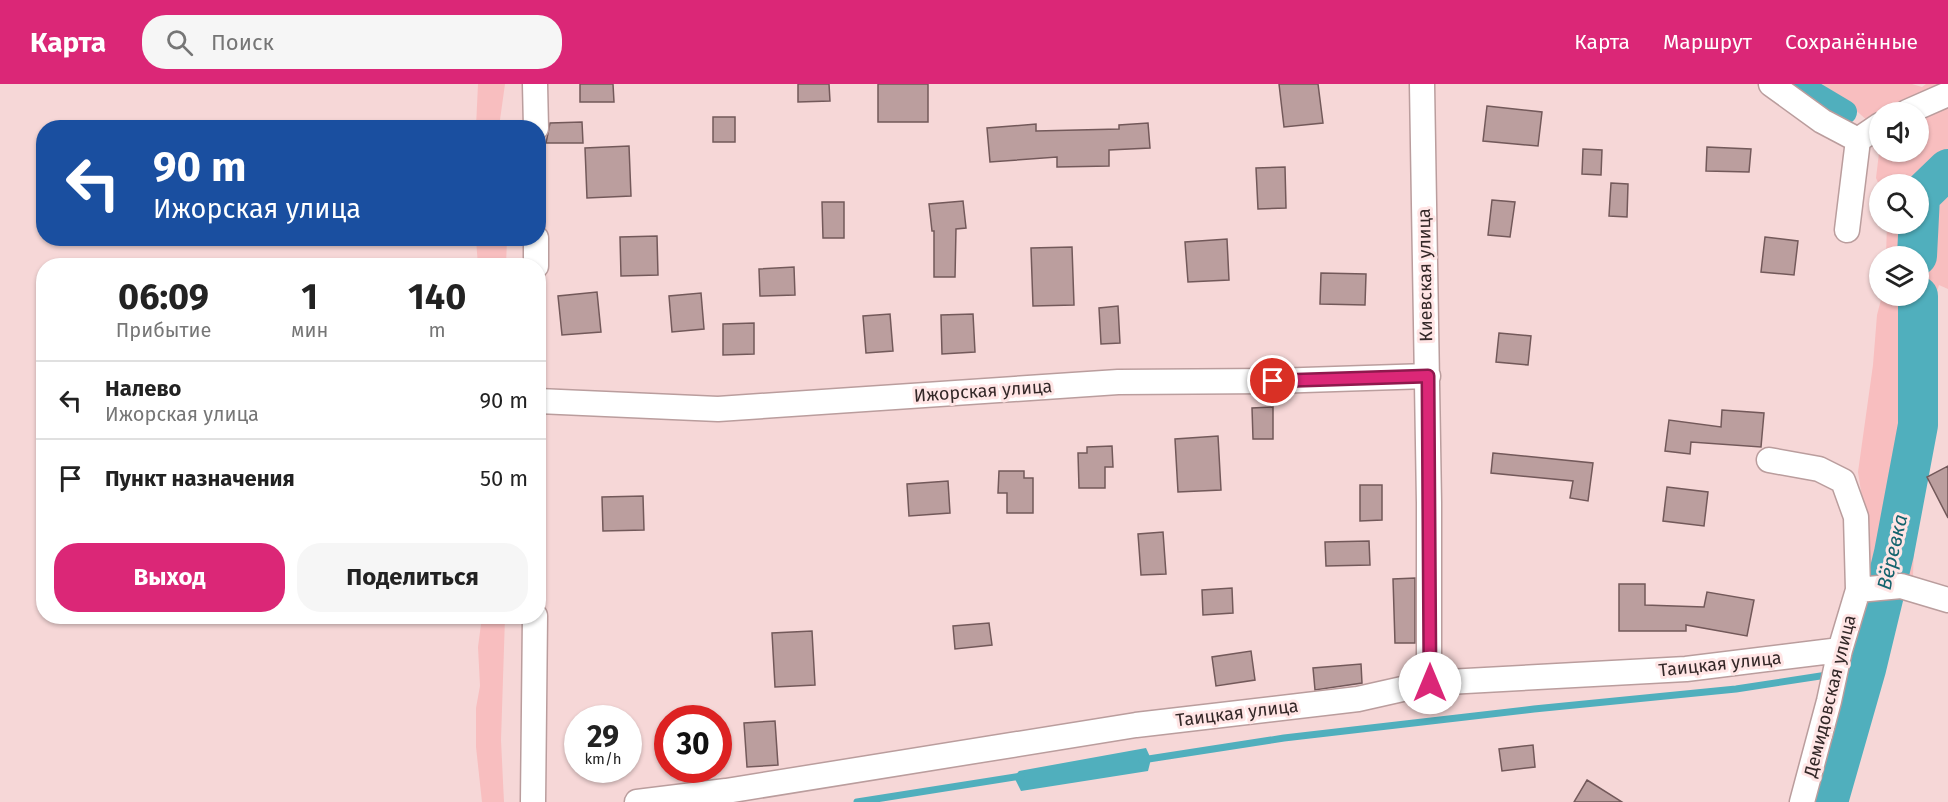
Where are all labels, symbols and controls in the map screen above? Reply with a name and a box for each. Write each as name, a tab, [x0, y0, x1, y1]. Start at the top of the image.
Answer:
search box	[142, 15, 562, 69]
text: Карта	[30, 26, 106, 59]
icon: search	[163, 26, 196, 59]
text: Поиск	[211, 29, 274, 56]
text: Карта	[1574, 29, 1630, 55]
text: Маршрут	[1663, 29, 1752, 55]
text: Сохранённые	[1785, 29, 1918, 55]
map controls	[1869, 102, 1929, 306]
button: sound	[1869, 102, 1929, 162]
text: 90 m	[153, 142, 247, 192]
icon: left	[54, 144, 132, 222]
button: search	[1869, 174, 1929, 234]
text: Ижорская улица	[153, 193, 361, 225]
street label: Киевская улица	[1413, 208, 1437, 342]
button: layers	[1869, 246, 1929, 306]
text: 06:09	[118, 275, 209, 319]
text: 1	[301, 275, 318, 319]
text: 140	[408, 275, 466, 319]
text: Прибытие	[116, 318, 211, 342]
text: мин	[291, 318, 328, 342]
text: m	[429, 318, 446, 342]
pin	[1247, 355, 1298, 406]
icon: arrive	[1256, 364, 1289, 397]
text: Налево	[105, 375, 181, 402]
street label: Ижорская улица	[913, 375, 1053, 407]
icon: left	[54, 384, 87, 417]
text: 90 m	[479, 387, 528, 414]
text: Ижорская улица	[105, 402, 259, 426]
icon: arrive	[54, 462, 87, 495]
text: Пункт назначения	[105, 465, 295, 492]
text: 50 m	[480, 465, 528, 492]
water label: Вёревка	[1872, 512, 1912, 592]
button: Выход	[54, 543, 285, 612]
button: Поделиться	[297, 543, 528, 612]
street label: Демидовская улица	[1799, 613, 1861, 780]
street label: Таицкая улица	[1658, 647, 1782, 681]
position arrow	[1398, 651, 1462, 715]
street label: Таицкая улица	[1175, 695, 1299, 731]
speed limit sign: 30	[654, 705, 732, 783]
text: 29	[587, 719, 619, 755]
text: km/h	[584, 750, 622, 768]

